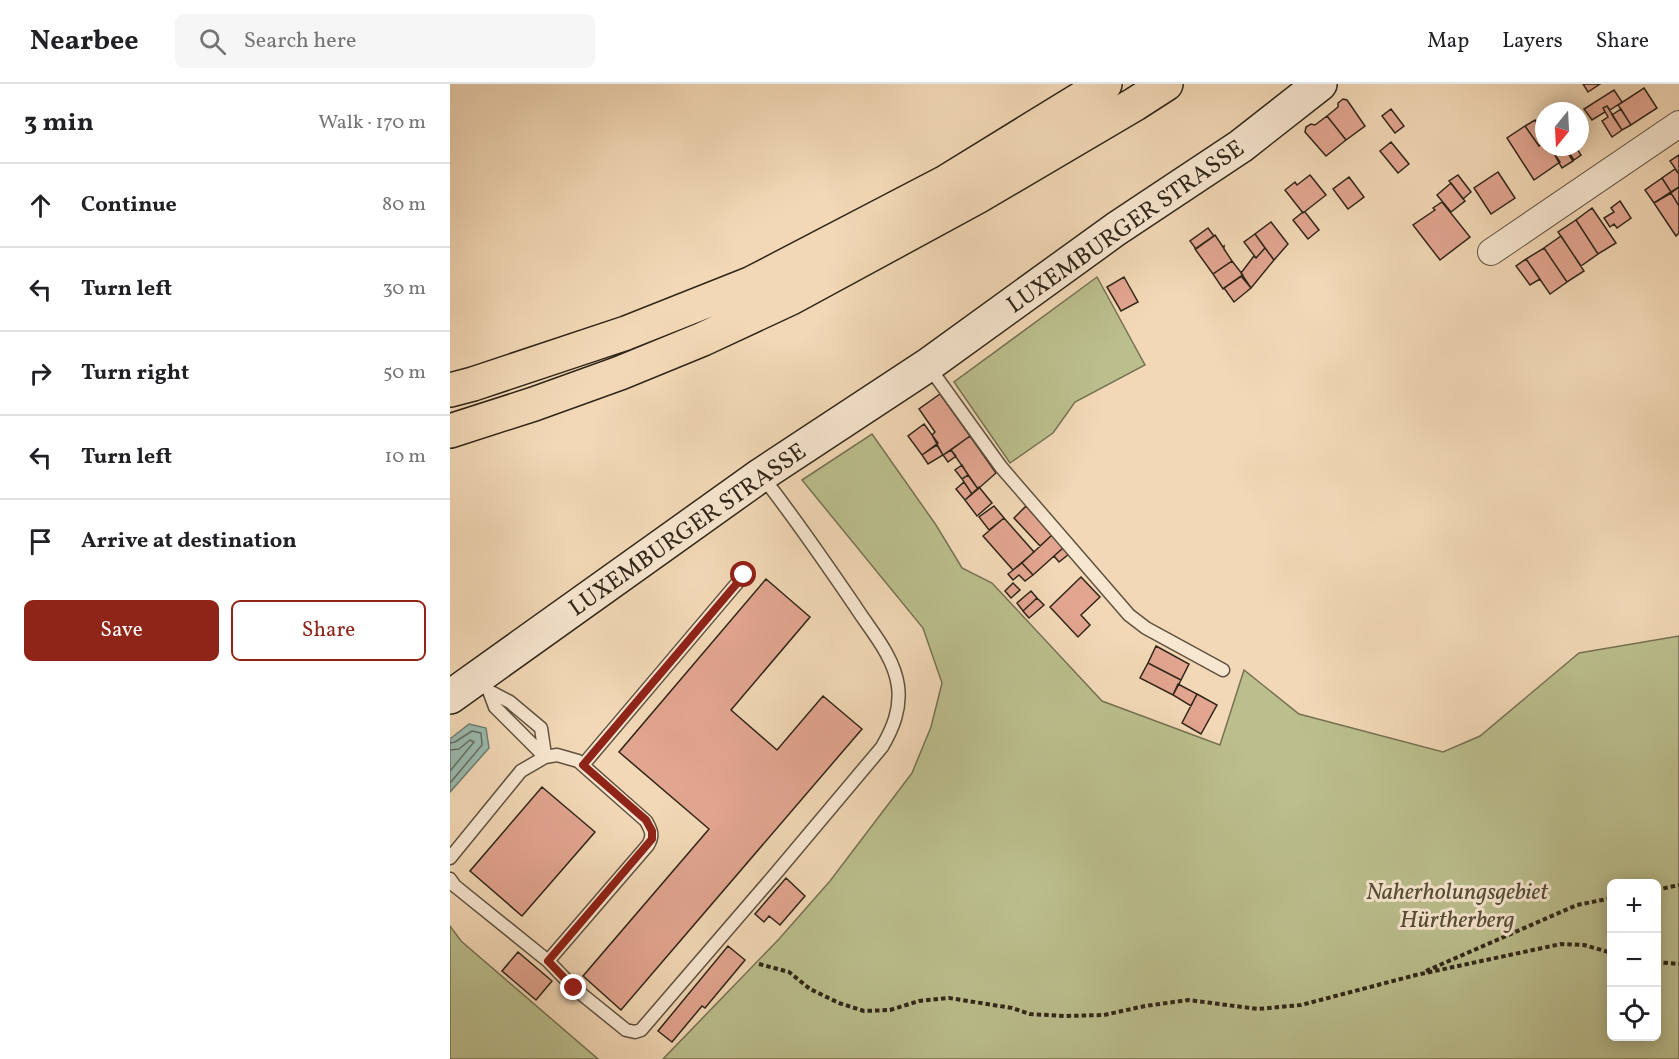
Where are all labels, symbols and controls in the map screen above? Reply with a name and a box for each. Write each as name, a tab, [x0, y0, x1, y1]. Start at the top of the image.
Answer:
search box	[175, 14, 595, 68]
text: Nearbee	[30, 22, 139, 61]
icon: search	[196, 25, 229, 58]
text: Search here	[244, 26, 356, 57]
text: Map	[1427, 27, 1469, 56]
text: Layers	[1502, 27, 1563, 56]
text: Share	[1596, 27, 1649, 56]
north arrow	[1535, 102, 1589, 156]
text: 3 min	[24, 105, 94, 141]
text: Walk · 170 m	[318, 109, 426, 137]
street label: LUXEMBURGER STRASSE	[1000, 133, 1252, 323]
icon: ahead	[24, 189, 57, 222]
text: Continue	[81, 190, 177, 221]
text: 80 m	[382, 191, 426, 219]
icon: left	[24, 273, 57, 306]
text: Turn left	[81, 274, 172, 305]
text: 30 m	[382, 275, 426, 303]
icon: right	[24, 357, 57, 390]
text: Turn right	[81, 358, 189, 389]
text: 50 m	[383, 359, 426, 387]
street label: LUXEMBURGER STRASSE	[562, 436, 814, 626]
icon: left	[24, 441, 57, 474]
text: Turn left	[81, 442, 172, 473]
text: 10 m	[385, 443, 426, 471]
icon: arrive	[24, 525, 57, 558]
text: Arrive at destination	[81, 526, 297, 557]
route start	[730, 561, 756, 587]
button: Save	[24, 600, 219, 661]
button: Share	[231, 600, 426, 661]
park label: Naherholungsgebiet Hürtherberg	[1366, 876, 1549, 938]
map controls	[1607, 879, 1661, 1041]
button: +	[1607, 879, 1661, 933]
button: −	[1607, 933, 1661, 987]
route end	[560, 974, 586, 1000]
button: locate	[1607, 987, 1661, 1041]

